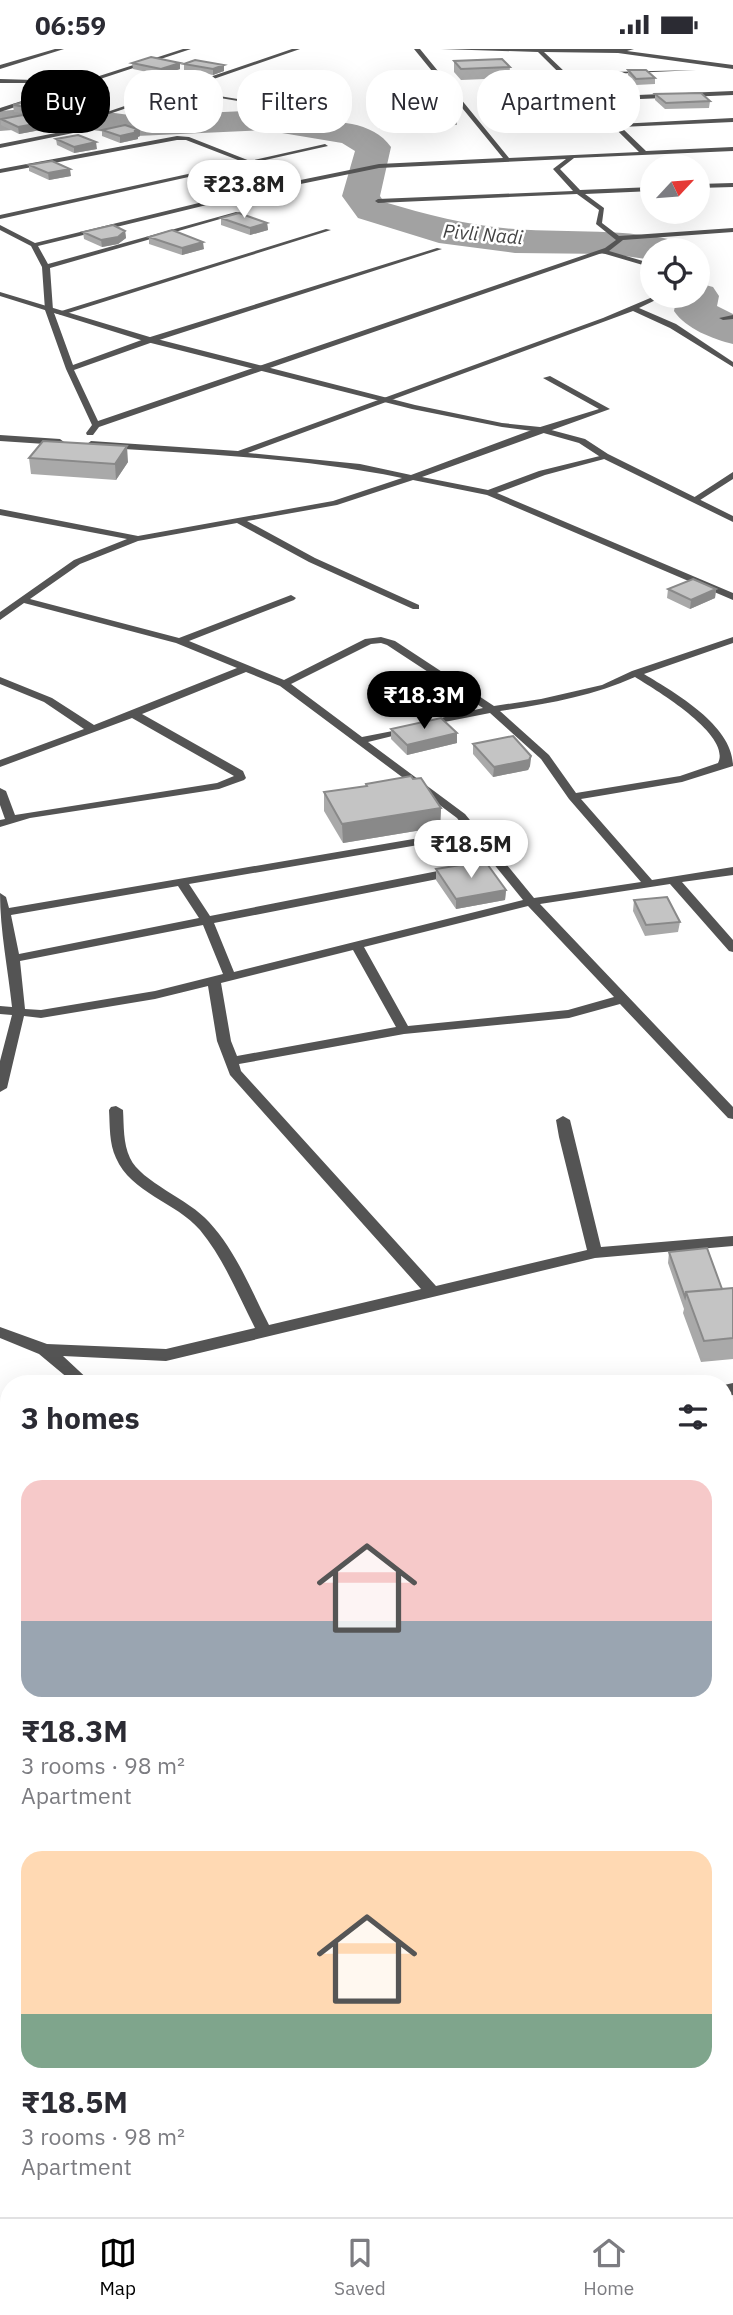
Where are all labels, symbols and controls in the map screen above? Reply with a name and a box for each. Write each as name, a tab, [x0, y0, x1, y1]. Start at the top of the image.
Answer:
text: 06:59	[35, 8, 106, 42]
chip: Buy	[21, 70, 110, 133]
chip: Rent	[124, 70, 223, 133]
chip: Filters	[237, 70, 352, 133]
chip: New	[366, 70, 463, 133]
chip: Apartment	[477, 70, 640, 133]
north arrow	[640, 154, 710, 224]
map controls	[640, 154, 710, 308]
pin: ₹23.8M	[187, 160, 301, 220]
text: ₹23.8M	[203, 168, 285, 198]
water label: Pivli Nadi	[442, 219, 525, 250]
button: locate	[640, 238, 710, 308]
pin: ₹18.3M	[367, 671, 481, 731]
text: ₹18.3M	[383, 679, 465, 709]
pin: ₹18.5M	[414, 821, 528, 880]
text: ₹18.5M	[430, 828, 512, 858]
text: 3 homes	[21, 1398, 140, 1437]
icon: filters	[674, 1398, 712, 1436]
icon: home	[304, 1525, 430, 1651]
text: ₹18.3M	[21, 1711, 128, 1750]
text: 3 rooms · 98 m²	[21, 1750, 185, 1780]
text: Apartment	[21, 1780, 132, 1810]
icon: home	[304, 1896, 430, 2022]
text: ₹18.5M	[21, 2082, 128, 2121]
text: 3 rooms · 98 m²	[21, 2121, 185, 2151]
text: Apartment	[21, 2151, 132, 2181]
tab: Map	[99, 2234, 137, 2300]
tab: Saved	[334, 2234, 386, 2300]
tab: Home	[583, 2234, 634, 2300]

